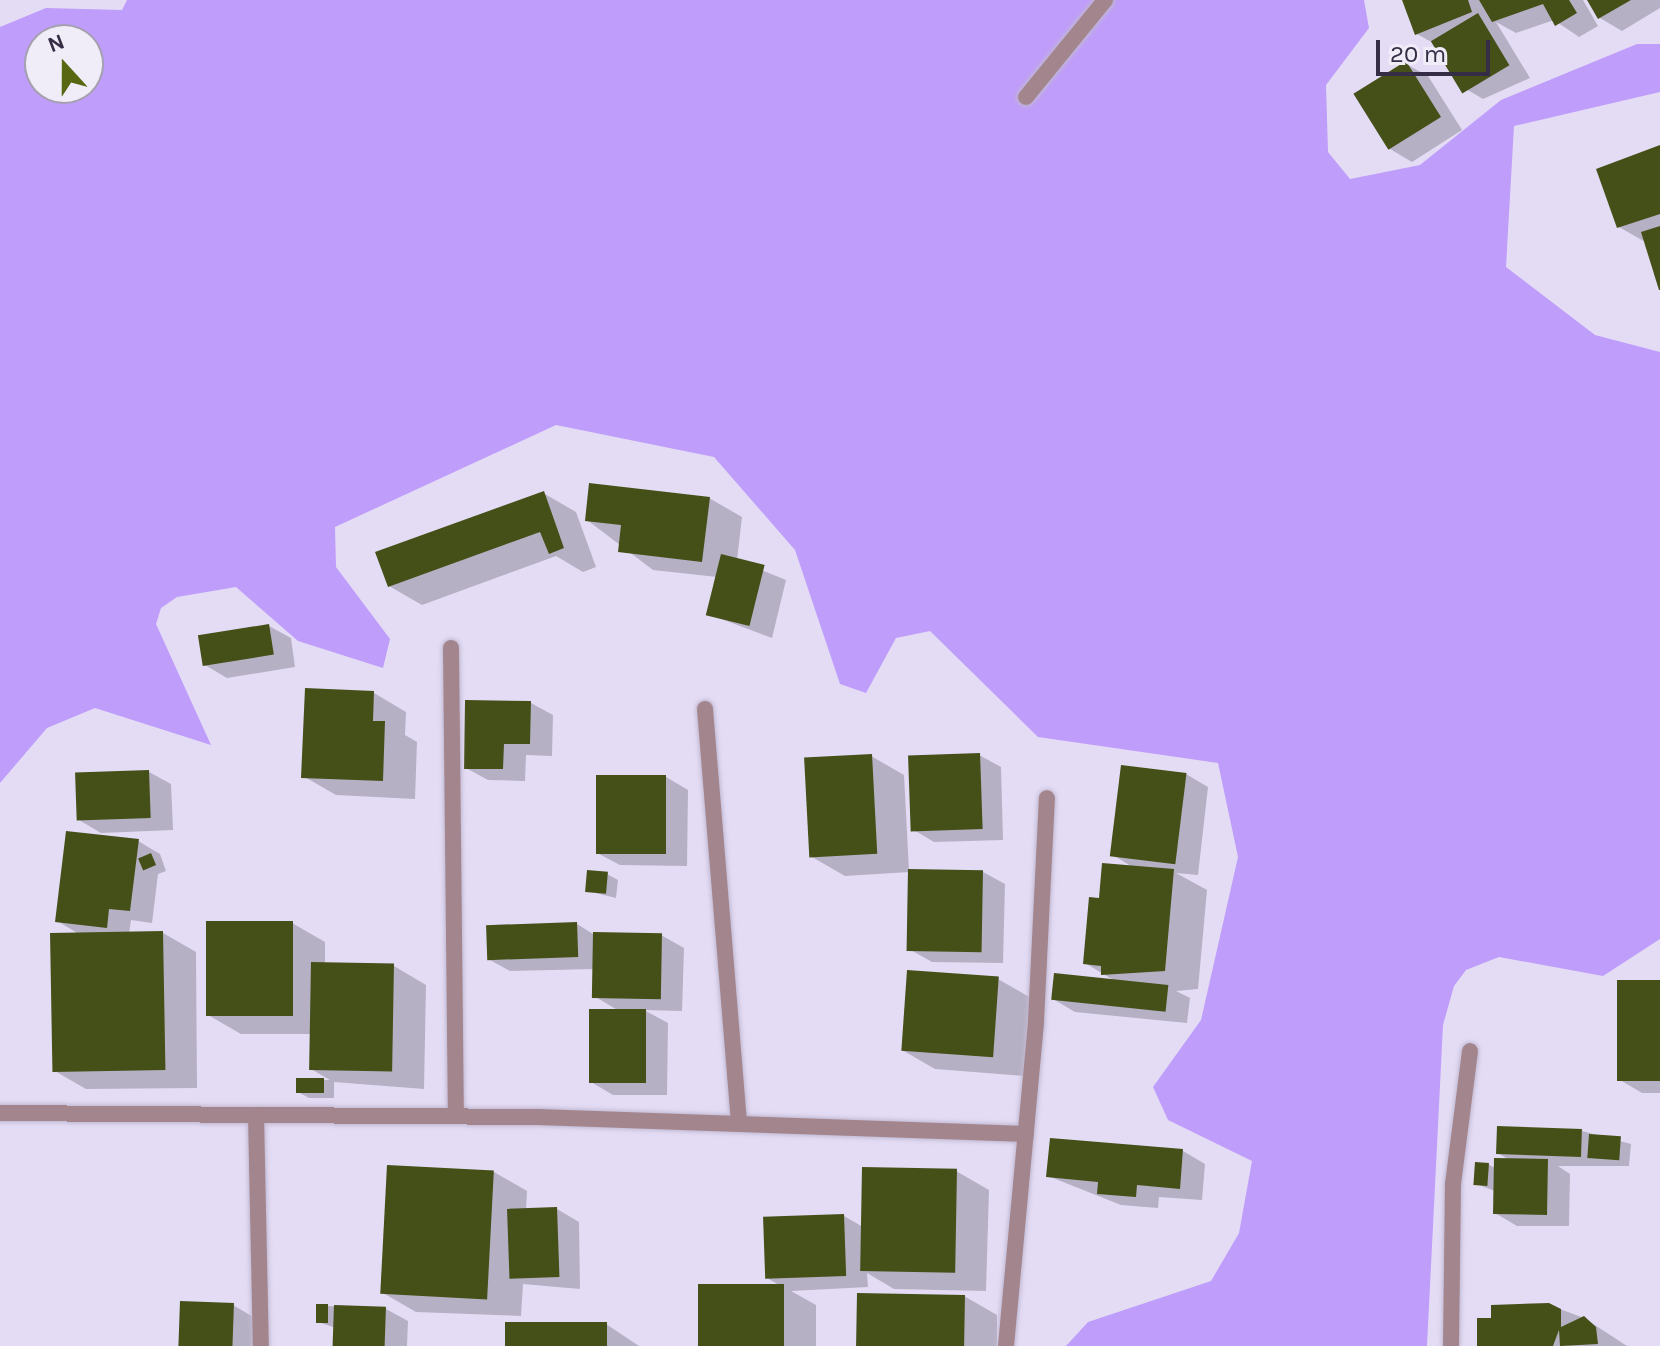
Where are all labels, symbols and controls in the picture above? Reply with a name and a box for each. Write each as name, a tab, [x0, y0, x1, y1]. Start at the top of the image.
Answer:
north arrow	[24, 24, 104, 104]
scale bar	[1380, 24, 1494, 74]
text: N	[44, 28, 68, 58]
text: 20 m	[1390, 40, 1446, 68]

